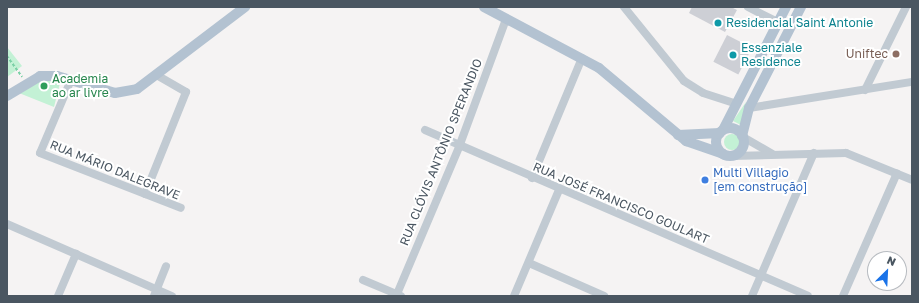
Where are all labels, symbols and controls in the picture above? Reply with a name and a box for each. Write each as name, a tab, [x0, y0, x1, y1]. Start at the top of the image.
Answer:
place label: Residencial Saint Antonie	[726, 16, 873, 30]
marker: Residencial Saint Antonie	[713, 18, 723, 28]
place label: Essenziale Residence	[741, 41, 802, 69]
place label: Uniftec	[846, 47, 888, 61]
marker: Uniftec	[891, 49, 901, 59]
marker: Essenziale Residence	[728, 50, 738, 60]
street label: RUA CLÓVIS ANTÔNIO SPERANDIO	[397, 56, 485, 248]
place label: Academia ao ar livre	[52, 72, 109, 100]
marker: Academia ao ar livre	[39, 81, 49, 91]
street label: RUA MÁRIO DALEGRAVE	[48, 137, 182, 203]
street label: RUA JOSÉ FRANCISCO GOULART	[531, 159, 711, 247]
place label: Multi Villagio [em construção]	[713, 166, 807, 194]
marker: Multi Villagio [em construção]	[700, 175, 710, 185]
north arrow	[867, 251, 907, 291]
text: N	[885, 253, 898, 268]

